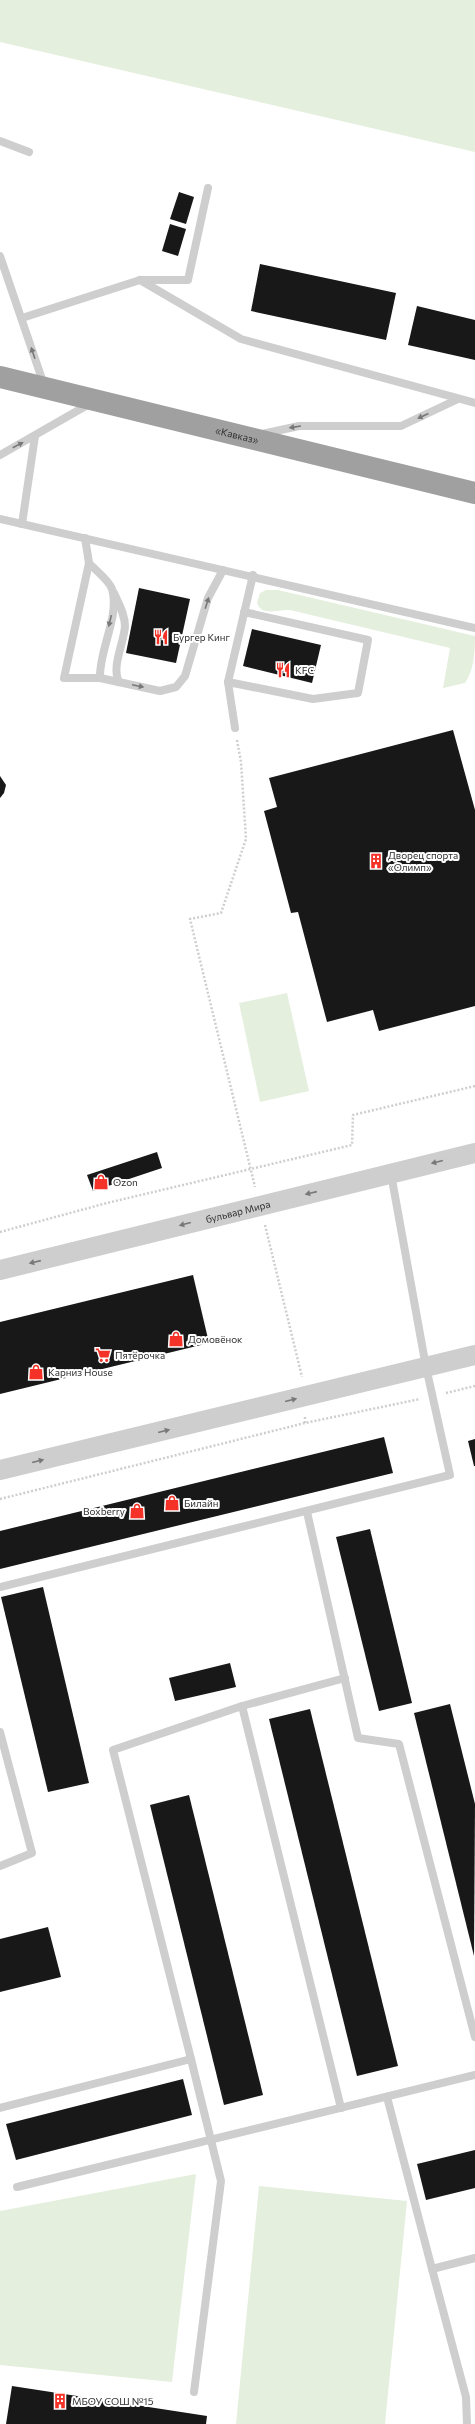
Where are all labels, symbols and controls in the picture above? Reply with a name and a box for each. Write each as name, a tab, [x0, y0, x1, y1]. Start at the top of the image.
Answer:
one-way arrow	[30, 346, 36, 358]
one-way arrow	[417, 413, 429, 419]
street label: «Кавказ»	[214, 424, 260, 446]
one-way arrow	[289, 425, 301, 431]
one-way arrow	[12, 442, 23, 449]
one-way arrow	[204, 596, 210, 608]
one-way arrow	[107, 614, 113, 627]
restaurant icon: Бургер Кинг	[152, 628, 170, 646]
place label: Бургер Кинг	[173, 631, 231, 643]
restaurant icon: KFC	[274, 661, 292, 679]
place label: KFC	[295, 664, 314, 676]
one-way arrow	[132, 684, 144, 690]
place label: Дворец спорта «Олимп»	[388, 849, 458, 873]
building icon: Дворец спорта «Олимп»	[367, 852, 385, 870]
one-way arrow	[431, 1160, 443, 1166]
shop icon: Ozon	[92, 1173, 110, 1191]
place label: Ozon	[113, 1176, 138, 1188]
one-way arrow	[305, 1190, 317, 1196]
street label: бульвар Мира	[204, 1198, 272, 1225]
one-way arrow	[179, 1222, 191, 1228]
one-way arrow	[29, 1260, 42, 1266]
shop icon: Домовёнок	[167, 1330, 185, 1348]
place label: Домовёнок	[188, 1333, 243, 1345]
supermarket icon: Пятёрочка	[94, 1346, 112, 1364]
place label: Пятёрочка	[115, 1349, 165, 1361]
shop icon: Карниз House	[27, 1363, 45, 1381]
place label: Карниз House	[48, 1366, 113, 1378]
one-way arrow	[285, 1397, 297, 1403]
one-way arrow	[158, 1427, 170, 1433]
one-way arrow	[32, 1458, 44, 1464]
shop icon: Билайн	[163, 1494, 181, 1512]
place label: Билайн	[184, 1497, 218, 1509]
shop icon: Boxberry	[128, 1502, 146, 1520]
place label: Boxberry	[83, 1505, 125, 1517]
building icon: МБОУ СОШ №15	[51, 2392, 69, 2410]
place label: МБОУ СОШ №15	[72, 2395, 154, 2407]

